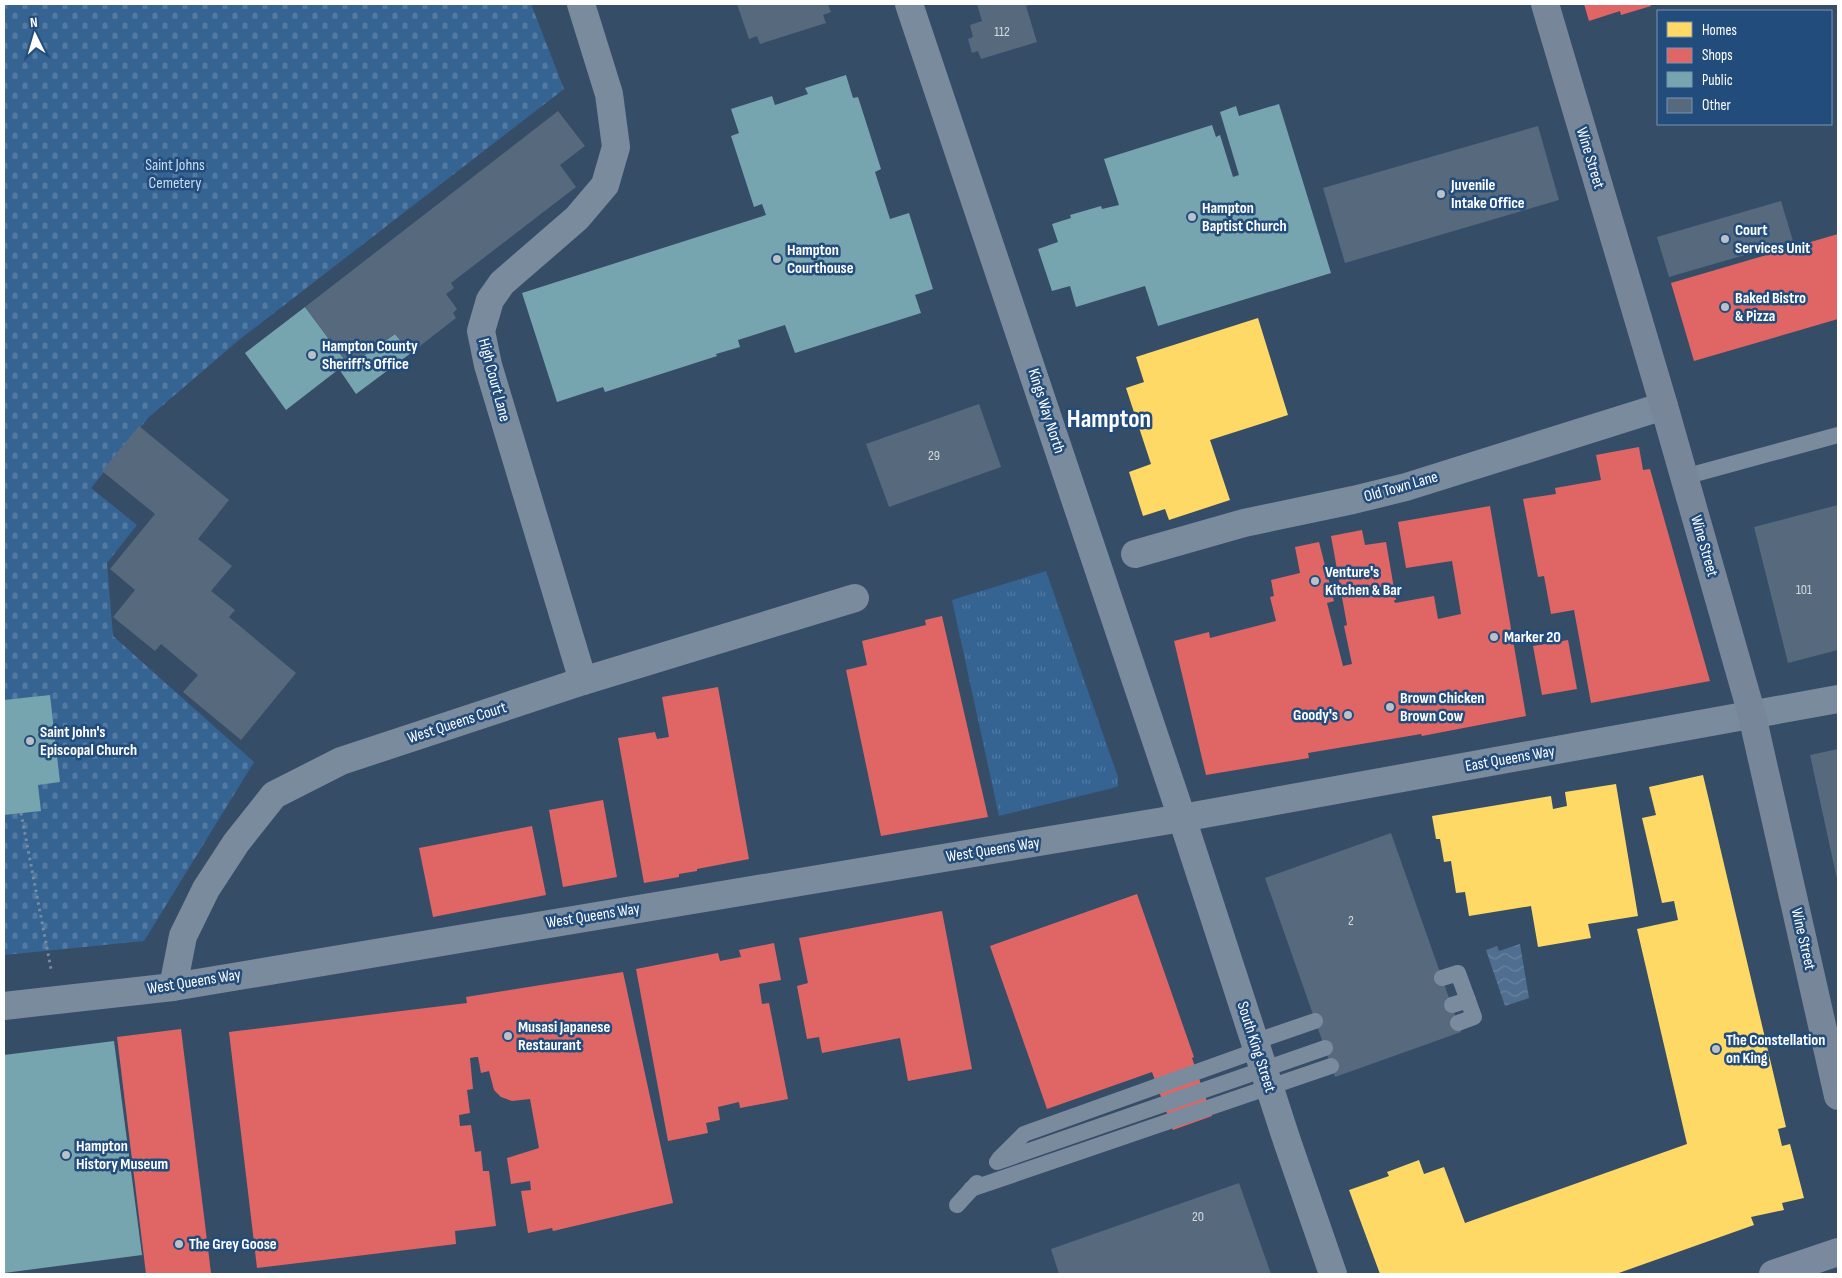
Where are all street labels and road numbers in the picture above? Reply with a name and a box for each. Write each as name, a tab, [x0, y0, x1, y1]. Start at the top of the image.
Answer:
street label: Wine Street	[1572, 125, 1608, 191]
street label: High Court Lane	[474, 336, 514, 424]
street label: Kings Way North	[1023, 366, 1069, 456]
street label: Old Town Lane	[1362, 467, 1440, 507]
street label: Wine Street	[1686, 513, 1722, 579]
street label: West Queens Court	[405, 698, 509, 748]
street label: East Queens Way	[1464, 742, 1556, 776]
street label: West Queens Way	[945, 833, 1041, 867]
street label: West Queens Way	[545, 899, 641, 933]
street label: Wine Street	[1787, 906, 1819, 972]
street label: West Queens Way	[146, 965, 242, 999]
street label: South King Street	[1232, 999, 1280, 1095]

